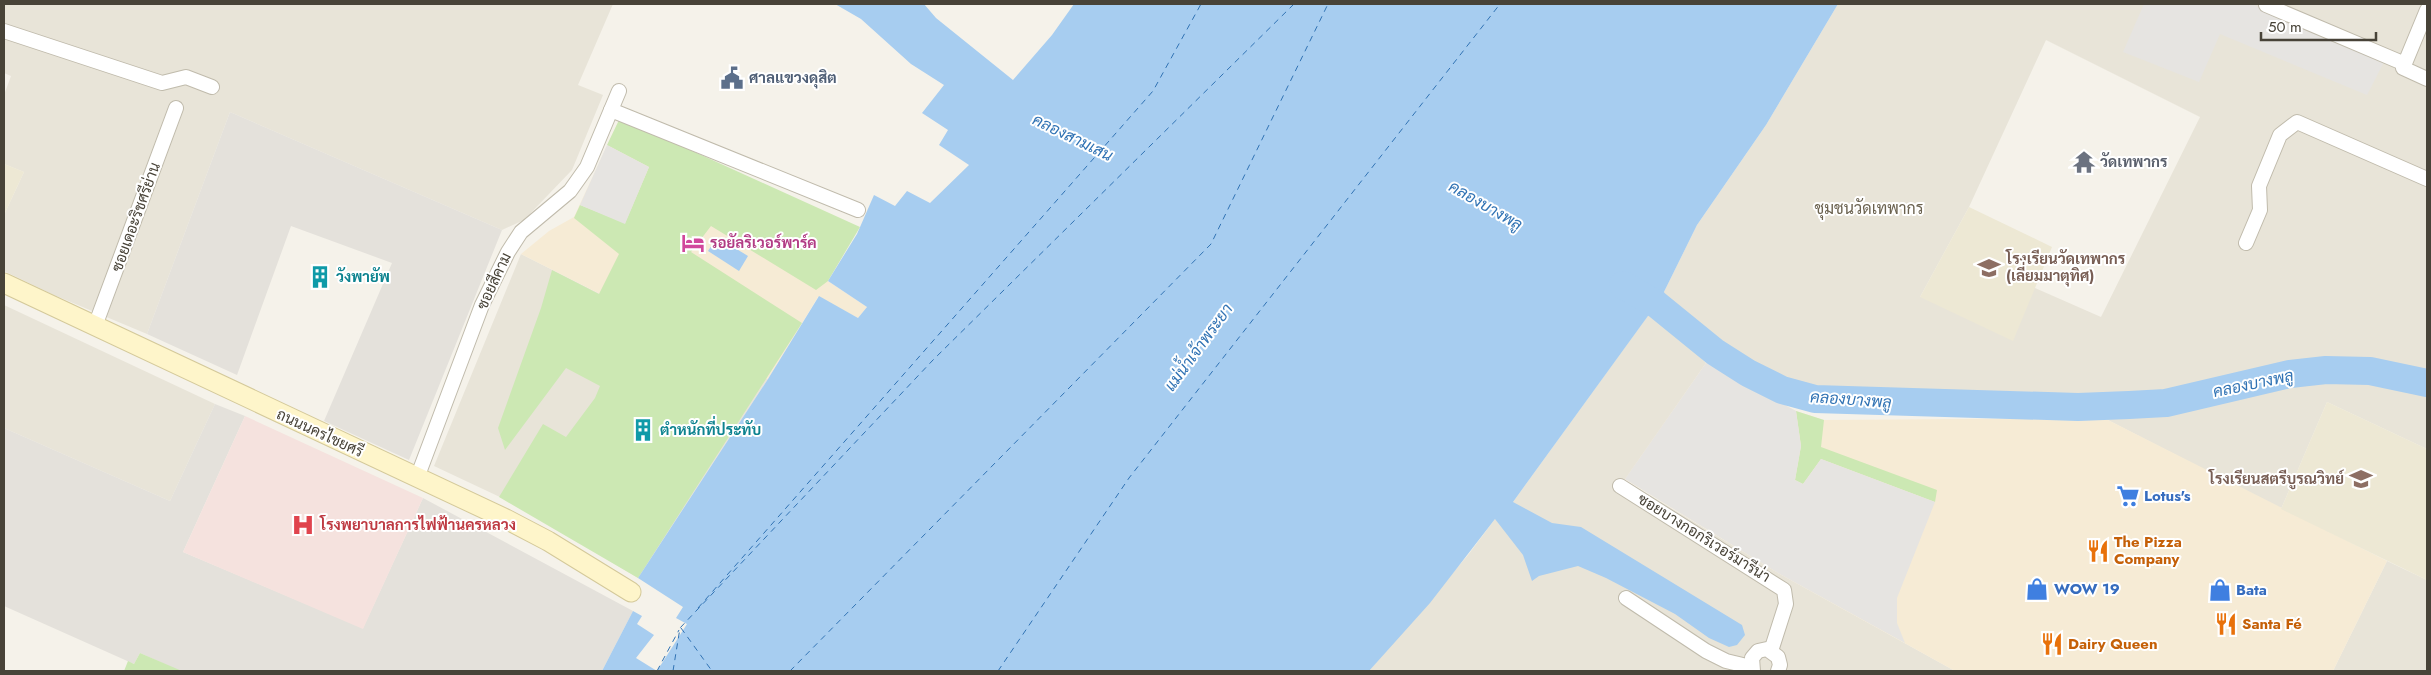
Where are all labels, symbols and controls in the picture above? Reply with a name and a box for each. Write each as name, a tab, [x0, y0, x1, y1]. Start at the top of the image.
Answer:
scale bar	[2261, 10, 2376, 42]
text: 50 m	[2268, 16, 2302, 38]
public building icon: ศาลแขวงดุสิต	[719, 65, 745, 91]
place label: ศาลแขวงดุสิต	[749, 67, 837, 89]
water label: คลองสามเสน	[1029, 108, 1117, 167]
temple icon: วัดเทพากร	[2071, 149, 2097, 175]
place label: วัดเทพากร	[2100, 151, 2168, 173]
street label: ซอยเดอะริชศรีย่าน	[106, 159, 166, 275]
water label: คลองบางพลู	[1445, 175, 1527, 236]
district label: ชุมชนวัดเทพากร	[1815, 197, 1924, 220]
hotel icon: รอยัลริเวอร์พาร์ค	[680, 230, 706, 256]
place label: รอยัลริเวอร์พาร์ค	[710, 232, 817, 254]
place label: โรงเรียนวัดเทพากร (เลี่ยมมาตุทิศ)	[2005, 248, 2126, 287]
street label: ซอยสีคาม	[471, 249, 517, 313]
school or university icon: โรงเรียนวัดเทพากร (เลี่ยมมาตุทิศ)	[1976, 255, 2002, 281]
building icon: วังพายัพ	[307, 264, 333, 290]
place label: วังพายัพ	[336, 266, 390, 288]
water label: แม่น้ำเจ้าพระยา	[1156, 297, 1238, 396]
water label: คลองบางพลู	[2211, 364, 2295, 403]
water label: คลองบางพลู	[1809, 385, 1893, 414]
street label: ถนนนครไชยศรี	[273, 403, 367, 463]
place label: ตำหนักที่ประทับ	[660, 415, 761, 441]
building icon: ตำหนักที่ประทับ	[630, 417, 656, 443]
school or university icon: โรงเรียนสตรีบูรณวิทย์	[2348, 466, 2374, 492]
place label: โรงเรียนสตรีบูรณวิทย์	[2208, 468, 2345, 490]
supermarket icon: Lotus's	[2115, 483, 2141, 509]
place label: Lotus's	[2144, 485, 2191, 507]
street label: ซอยบางกอกริเวอร์มารีน่า	[1633, 488, 1775, 588]
hospital icon: โรงพยาบาลการไฟฟ้านครหลวง	[290, 512, 316, 538]
place label: โรงพยาบาลการไฟฟ้านครหลวง	[319, 514, 516, 536]
place label: The Pizza Company	[2114, 531, 2182, 570]
restaurant icon: The Pizza Company	[2085, 538, 2111, 564]
shop icon: WOW 19	[2024, 576, 2050, 602]
shop icon: Bata	[2207, 577, 2233, 603]
place label: WOW 19	[2054, 578, 2120, 600]
place label: Bata	[2236, 579, 2267, 601]
restaurant icon: Santa Fé	[2213, 611, 2239, 637]
place label: Santa Fé	[2242, 613, 2302, 635]
restaurant icon: Dairy Queen	[2039, 631, 2065, 657]
place label: Dairy Queen	[2068, 633, 2158, 655]

